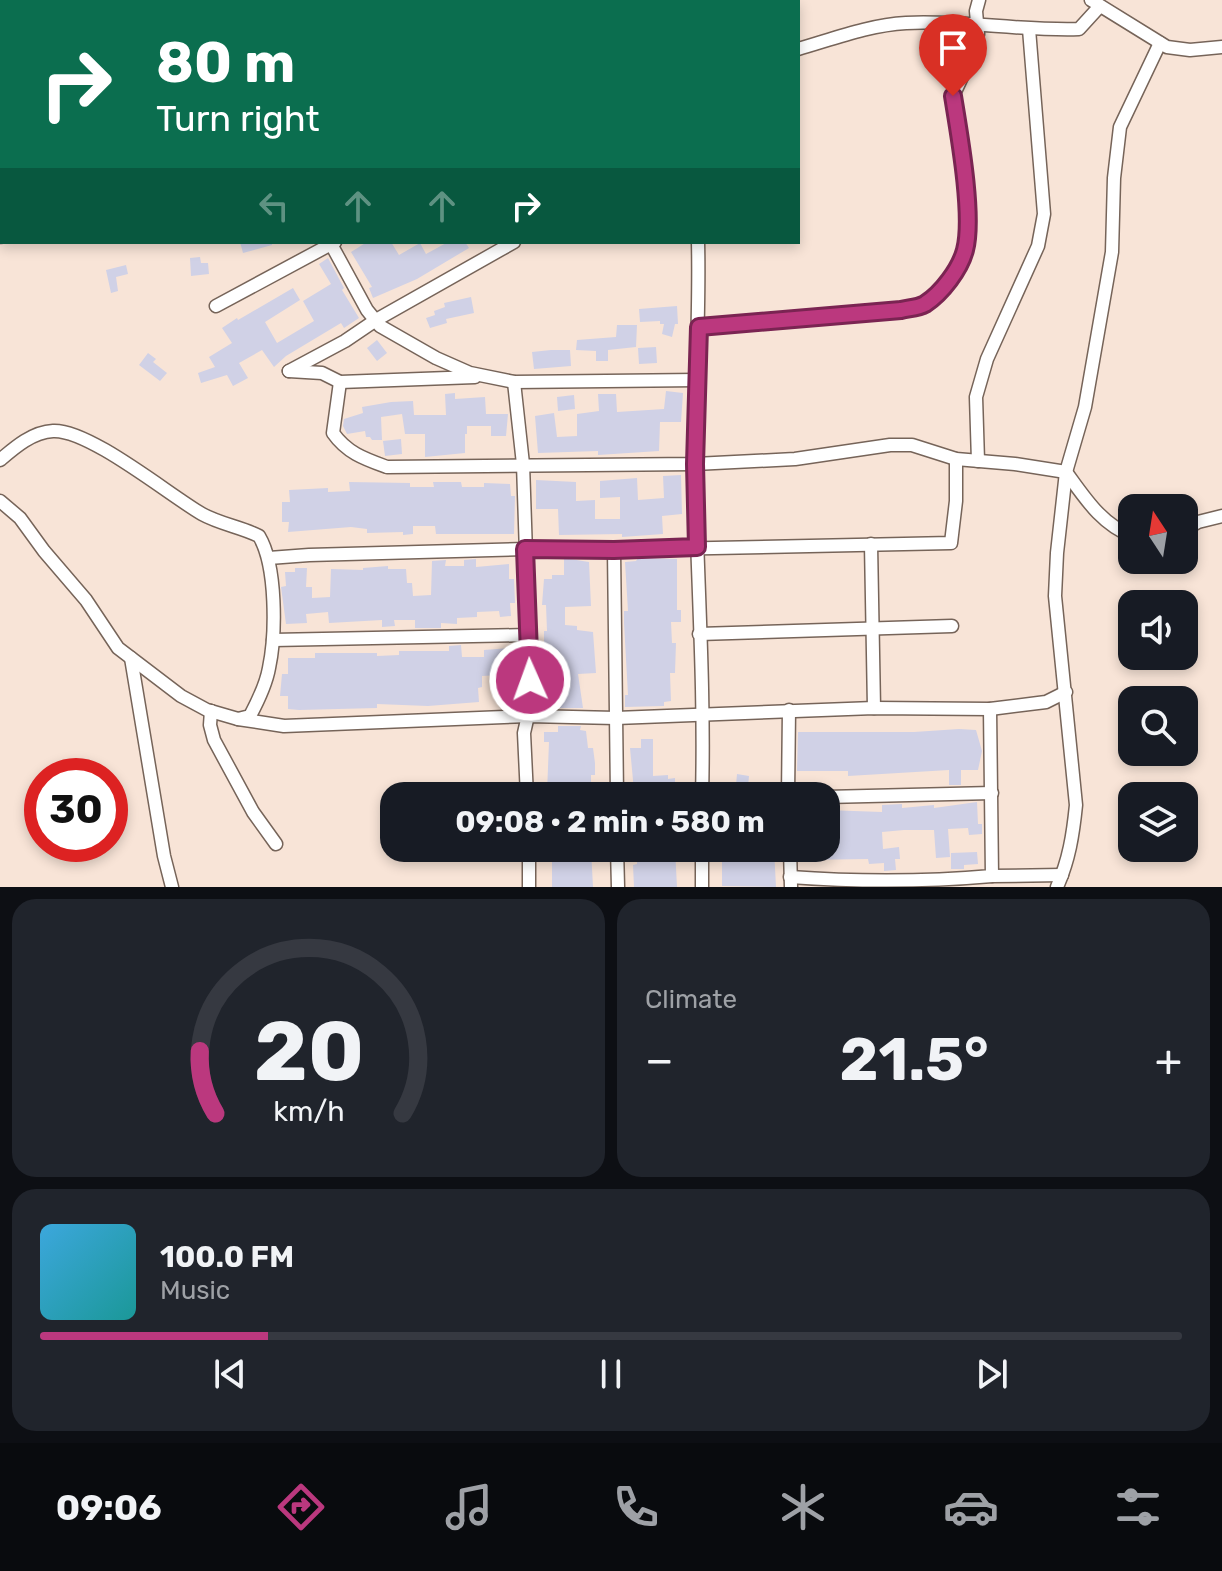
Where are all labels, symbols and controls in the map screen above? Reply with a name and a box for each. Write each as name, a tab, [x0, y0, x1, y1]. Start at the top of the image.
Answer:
pin	[919, 14.0, 987, 96]
icon: arrive	[931, 26, 975, 70]
text: 80 m	[156, 30, 295, 96]
icon: right	[24, 32, 128, 136]
text: Turn right	[156, 97, 320, 140]
icon: left	[252, 184, 296, 228]
icon: ahead	[336, 184, 380, 228]
icon: ahead	[420, 184, 464, 228]
icon: right	[504, 184, 548, 228]
north arrow	[1118, 494, 1198, 574]
map controls	[1118, 494, 1198, 862]
button: sound	[1118, 590, 1198, 670]
position arrow	[488, 638, 572, 722]
button: search	[1118, 686, 1198, 766]
speed limit sign: 30	[24, 758, 128, 862]
button: layers	[1118, 782, 1198, 862]
text: 09:08 · 2 min · 580 m	[455, 804, 765, 840]
text: Climate	[645, 984, 737, 1015]
text: 20	[253, 1002, 364, 1101]
text: 21.5°	[839, 1024, 989, 1095]
text: −	[645, 1034, 674, 1086]
text: +	[1155, 1034, 1182, 1086]
text: km/h	[273, 1094, 344, 1128]
text: 100.0 FM	[160, 1239, 294, 1275]
text: Music	[160, 1275, 230, 1306]
icon: previous	[208, 1352, 252, 1396]
icon: pause	[589, 1352, 633, 1396]
icon: next	[970, 1352, 1014, 1396]
icon: directions	[273, 1479, 329, 1535]
icon: music	[441, 1479, 497, 1535]
icon: phone	[608, 1479, 664, 1535]
icon: climate	[775, 1479, 831, 1535]
icon: car	[943, 1479, 999, 1535]
icon: filters	[1110, 1479, 1166, 1535]
text: 09:06	[56, 1486, 162, 1529]

